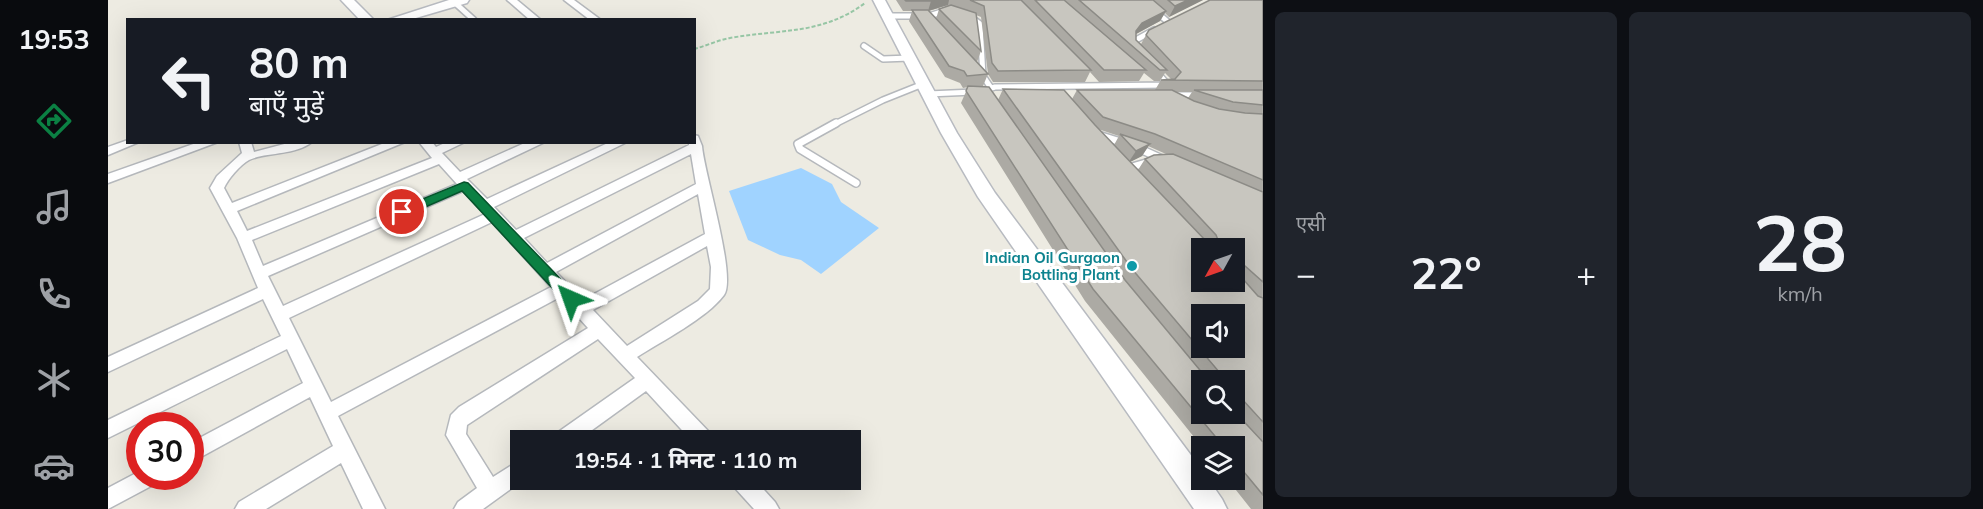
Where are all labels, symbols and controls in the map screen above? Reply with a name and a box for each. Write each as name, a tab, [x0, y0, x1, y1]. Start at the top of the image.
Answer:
text: 19:53	[18, 22, 90, 56]
text: 80 m	[249, 36, 349, 89]
icon: left	[150, 42, 228, 120]
text: बाएँ मुड़ें	[249, 88, 324, 122]
icon: directions	[33, 100, 75, 142]
icon: music	[33, 186, 75, 228]
pin	[376, 186, 427, 237]
text: 28	[1753, 193, 1847, 291]
icon: arrive	[385, 195, 418, 228]
text: एसी	[1296, 211, 1326, 236]
north arrow	[1191, 238, 1245, 292]
map controls	[1191, 238, 1245, 490]
text: 22°	[1410, 244, 1482, 300]
place label: Indian Oil Gurgaon Bottling Plant	[985, 248, 1120, 284]
text: −	[1296, 253, 1316, 294]
text: +	[1576, 253, 1596, 294]
marker: Indian Oil Gurgaon Bottling Plant	[1125, 259, 1139, 273]
position arrow	[539, 267, 603, 331]
icon: phone	[33, 273, 75, 315]
text: km/h	[1777, 281, 1823, 306]
button: sound	[1191, 304, 1245, 358]
icon: climate	[33, 359, 75, 401]
button: search	[1191, 370, 1245, 424]
speed limit sign: 30	[126, 412, 204, 490]
button: layers	[1191, 436, 1245, 490]
icon: car	[33, 445, 75, 487]
text: 19:54 · 1 मिनट · 110 m	[573, 446, 798, 474]

